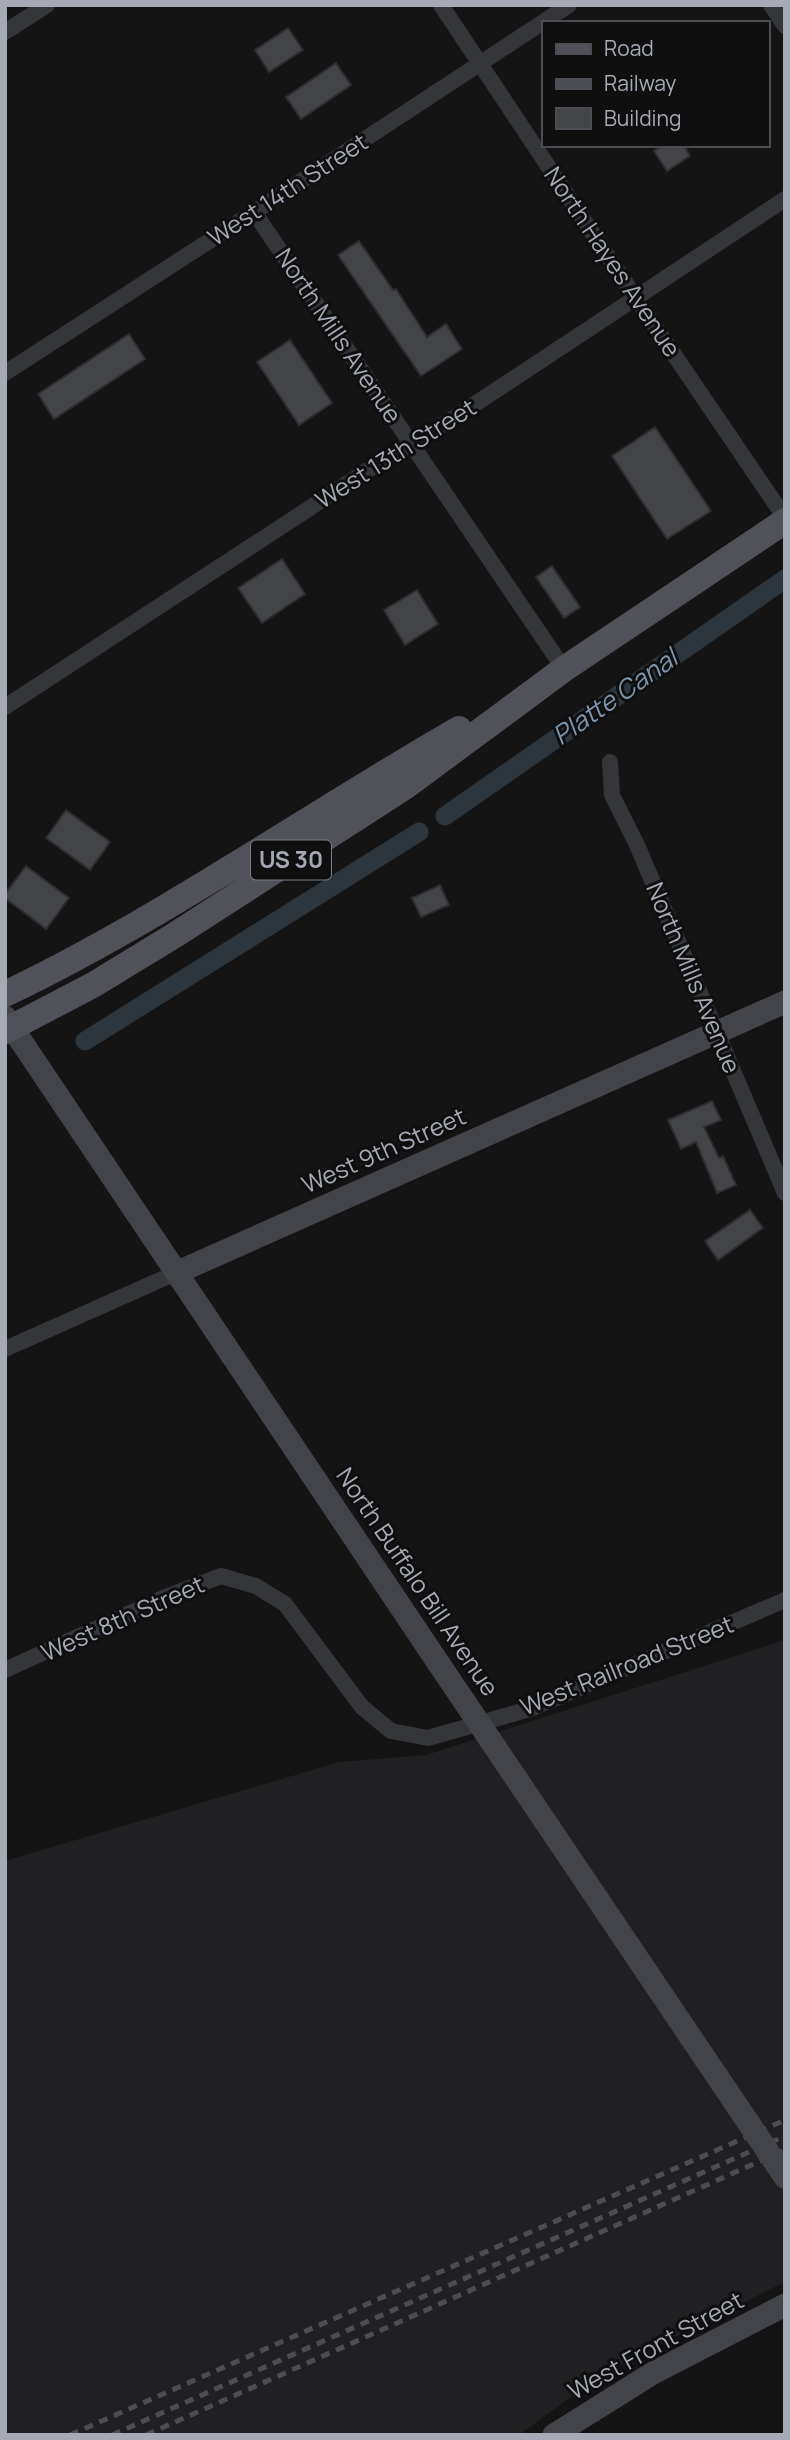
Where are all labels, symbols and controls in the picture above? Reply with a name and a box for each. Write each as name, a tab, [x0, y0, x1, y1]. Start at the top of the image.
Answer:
legend	[542, 21, 769, 147]
text: Road	[604, 34, 654, 62]
text: Railway	[604, 69, 676, 97]
text: Building	[604, 104, 681, 132]
street label: West 14th Street	[201, 125, 374, 253]
street label: North Hayes Avenue	[537, 160, 689, 363]
street label: North Mills Avenue	[268, 241, 410, 429]
street label: West 13th Street	[309, 390, 482, 515]
water label: Platte Canal	[545, 638, 686, 752]
road number: US 30	[251, 840, 331, 880]
street label: North Mills Avenue	[639, 877, 750, 1078]
street label: West 9th Street	[296, 1099, 471, 1201]
street label: North Buffalo Bill Avenue	[329, 1460, 507, 1702]
street label: West 8th Street	[36, 1567, 209, 1668]
street label: West Railroad Street	[515, 1607, 738, 1722]
street label: West Front Street	[562, 2283, 749, 2407]

